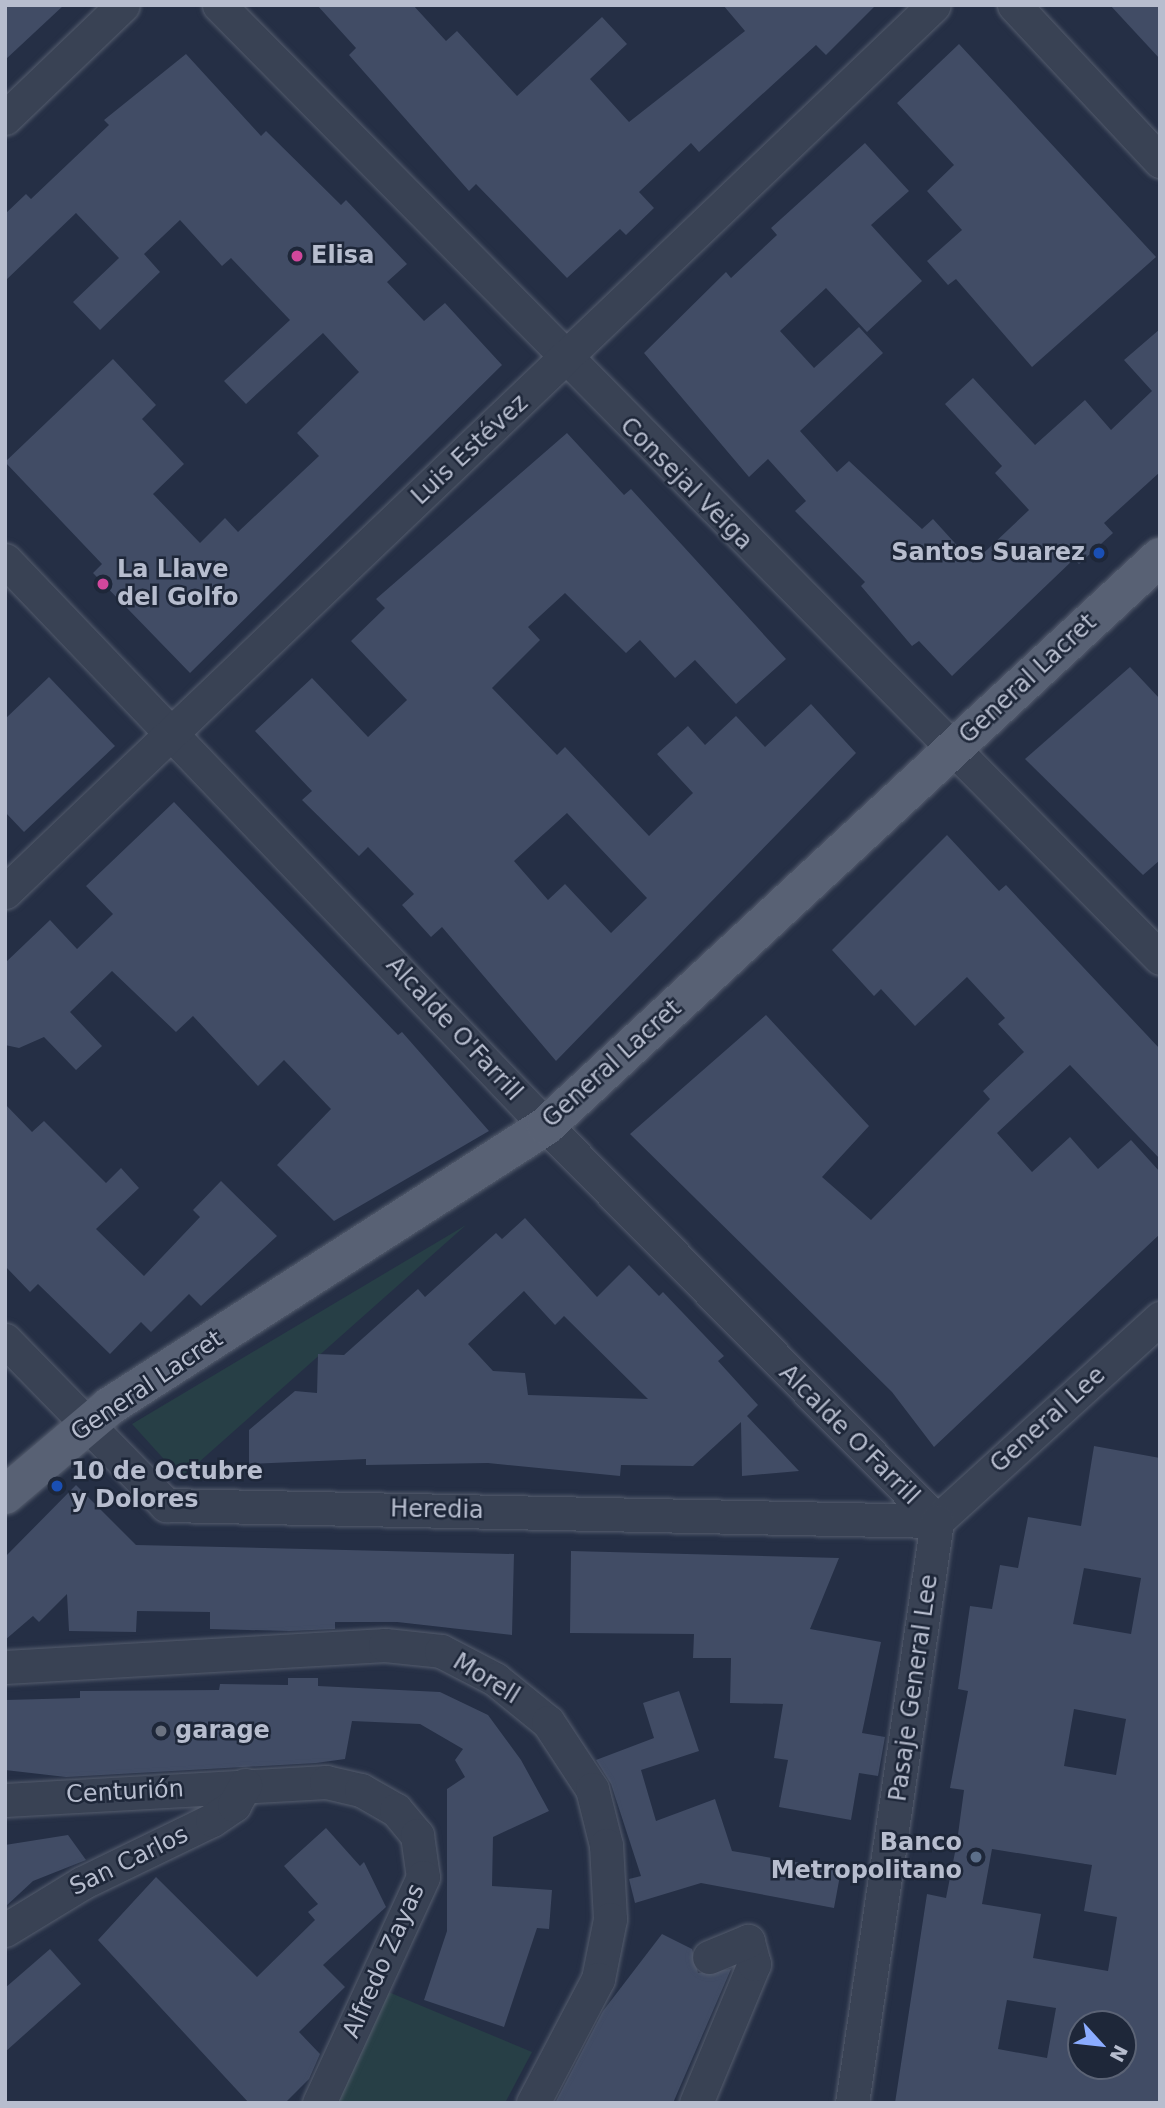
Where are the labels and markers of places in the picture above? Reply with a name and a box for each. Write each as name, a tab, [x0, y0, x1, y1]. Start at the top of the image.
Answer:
place label: Elisa	[311, 242, 374, 270]
marker: Elisa	[289, 248, 305, 264]
place label: Santos Suarez	[891, 539, 1085, 567]
marker: Santos Suarez	[1091, 545, 1107, 561]
place label: La Llave del Golfo	[117, 556, 238, 612]
marker: La Llave del Golfo	[95, 576, 111, 592]
place label: 10 de Octubre y Dolores	[71, 1458, 263, 1514]
marker: 10 de Octubre y Dolores	[49, 1478, 65, 1494]
place label: garage	[175, 1717, 270, 1745]
marker: garage	[153, 1723, 169, 1739]
place label: Banco Metropolitano	[771, 1829, 962, 1885]
marker: Banco Metropolitano	[968, 1849, 984, 1865]

